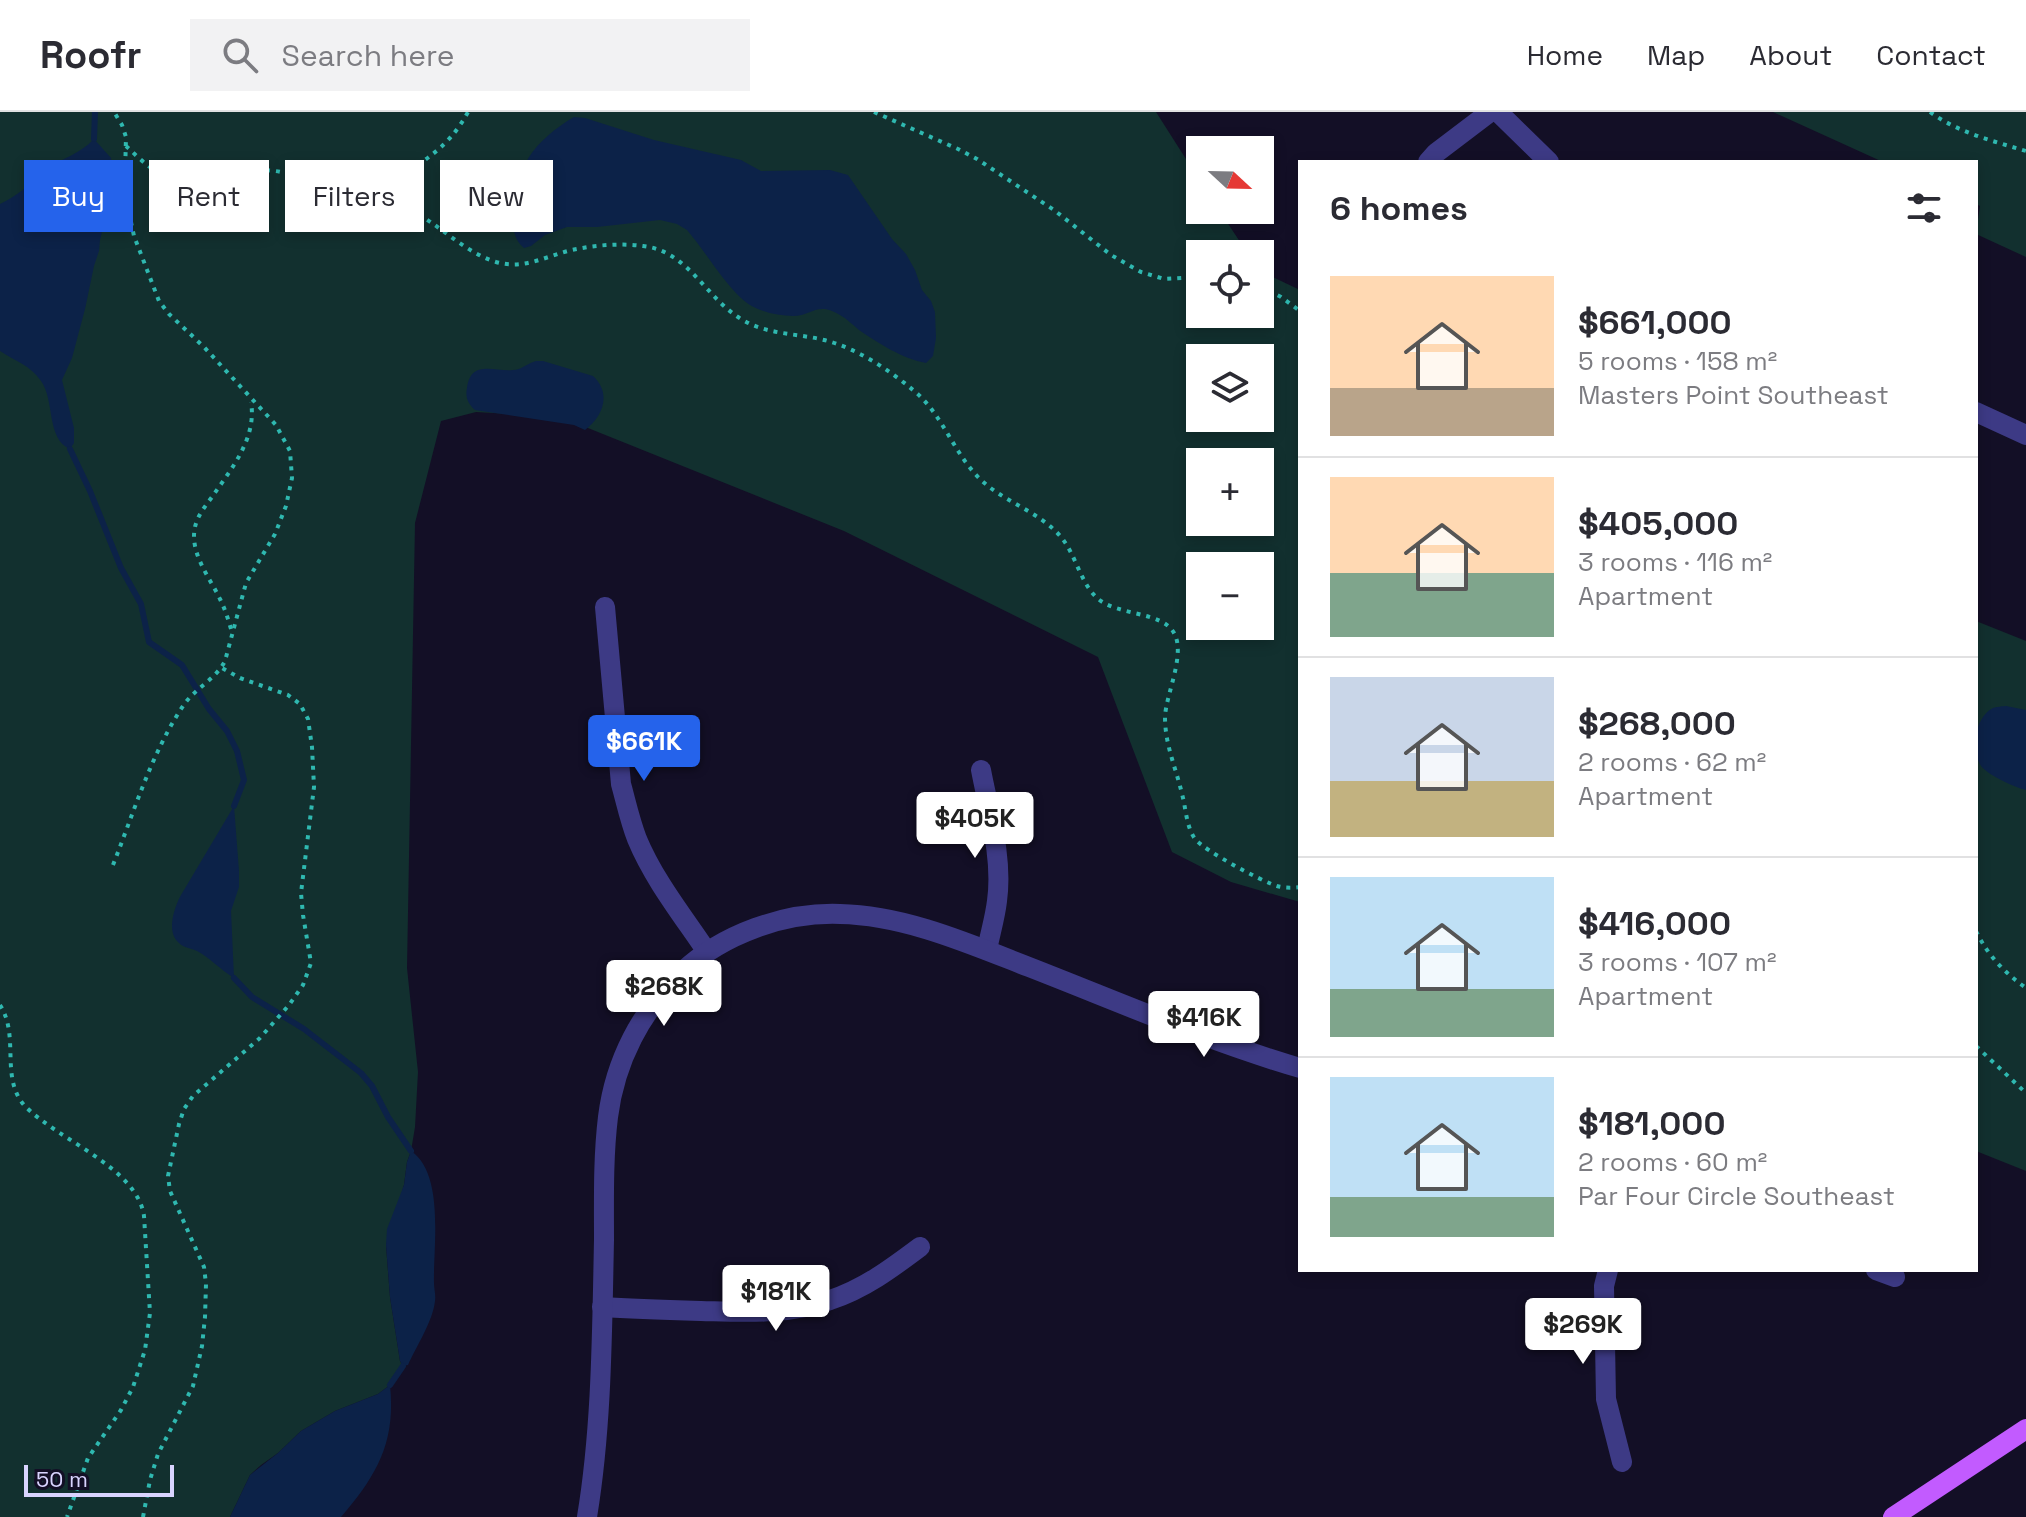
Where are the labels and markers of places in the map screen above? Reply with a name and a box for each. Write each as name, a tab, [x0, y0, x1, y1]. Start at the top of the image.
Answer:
pin: $661K	[588, 715, 700, 783]
pin: $405K	[919, 792, 1031, 860]
pin: $268K	[608, 960, 720, 1028]
pin: $416K	[1148, 991, 1260, 1059]
pin: $181K	[720, 1265, 832, 1333]
pin: $269K	[1527, 1298, 1639, 1366]

